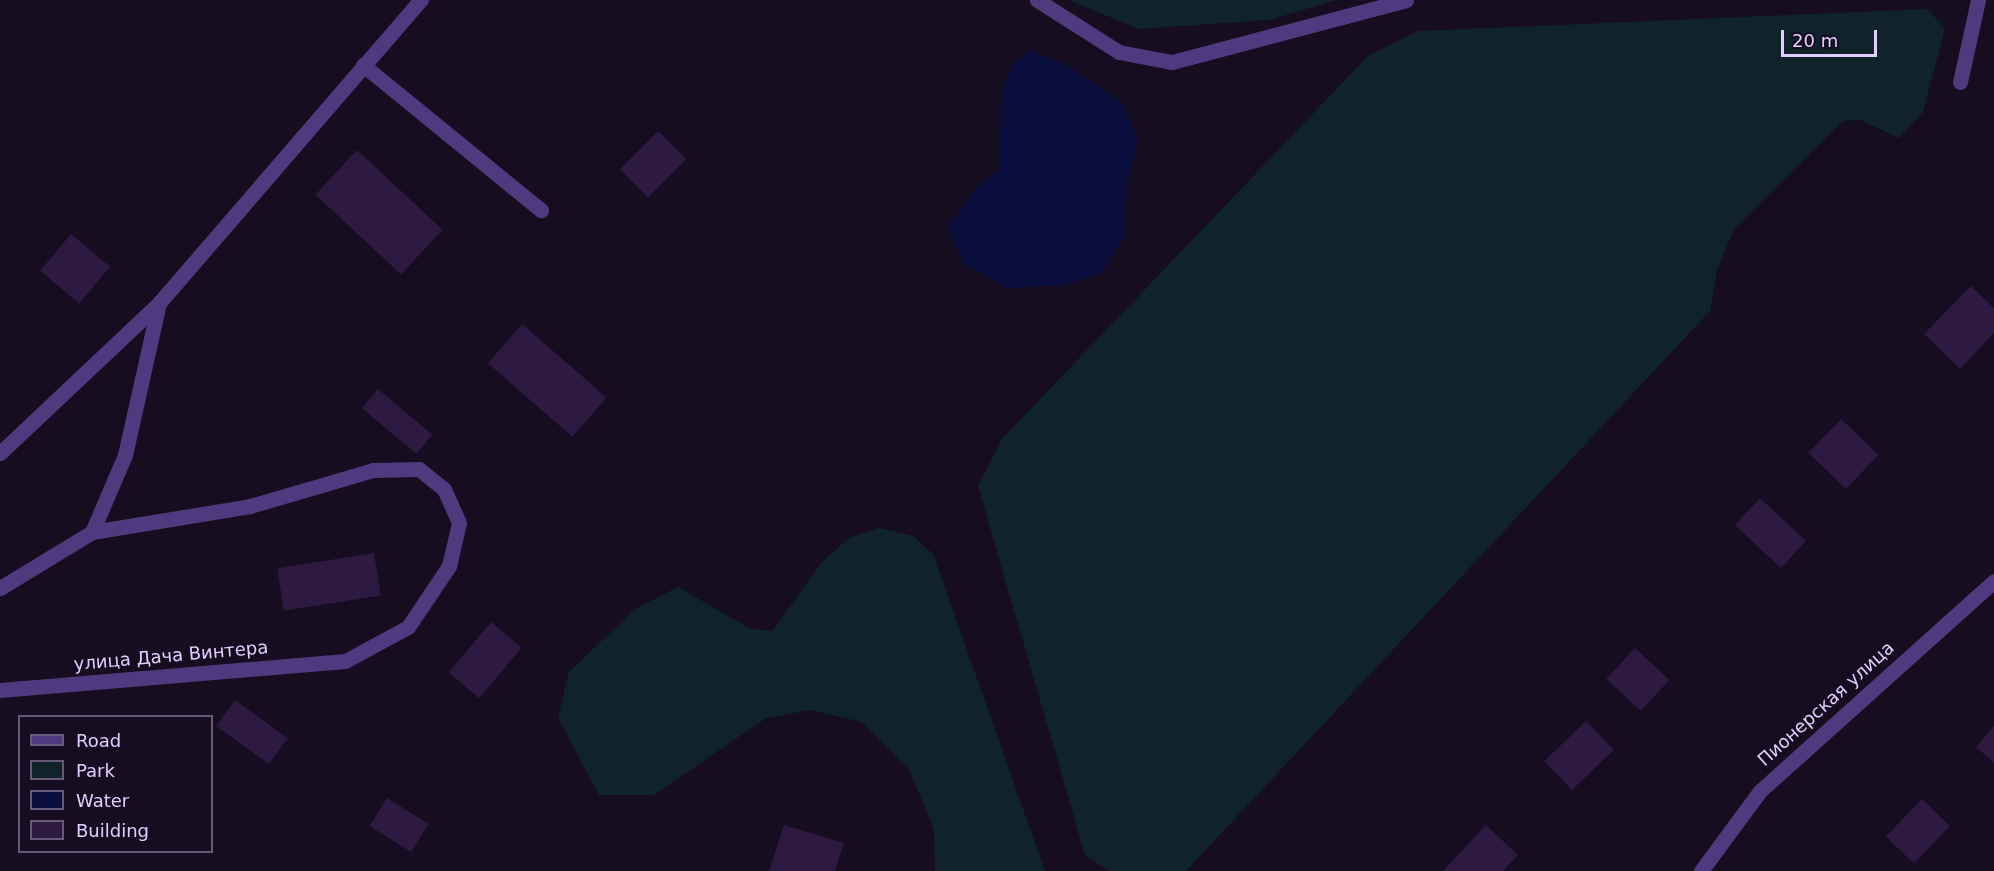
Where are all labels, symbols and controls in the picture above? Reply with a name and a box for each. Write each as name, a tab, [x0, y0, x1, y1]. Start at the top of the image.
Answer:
scale bar	[1784, 18, 1880, 56]
text: 20 m	[1792, 30, 1838, 51]
street label: улица Дача Винтера	[73, 637, 269, 675]
street label: Пионерская улица	[1753, 637, 1899, 771]
legend	[18, 715, 213, 853]
text: Road	[76, 730, 121, 751]
text: Park	[76, 760, 115, 781]
text: Water	[76, 790, 129, 811]
text: Building	[76, 820, 149, 841]

